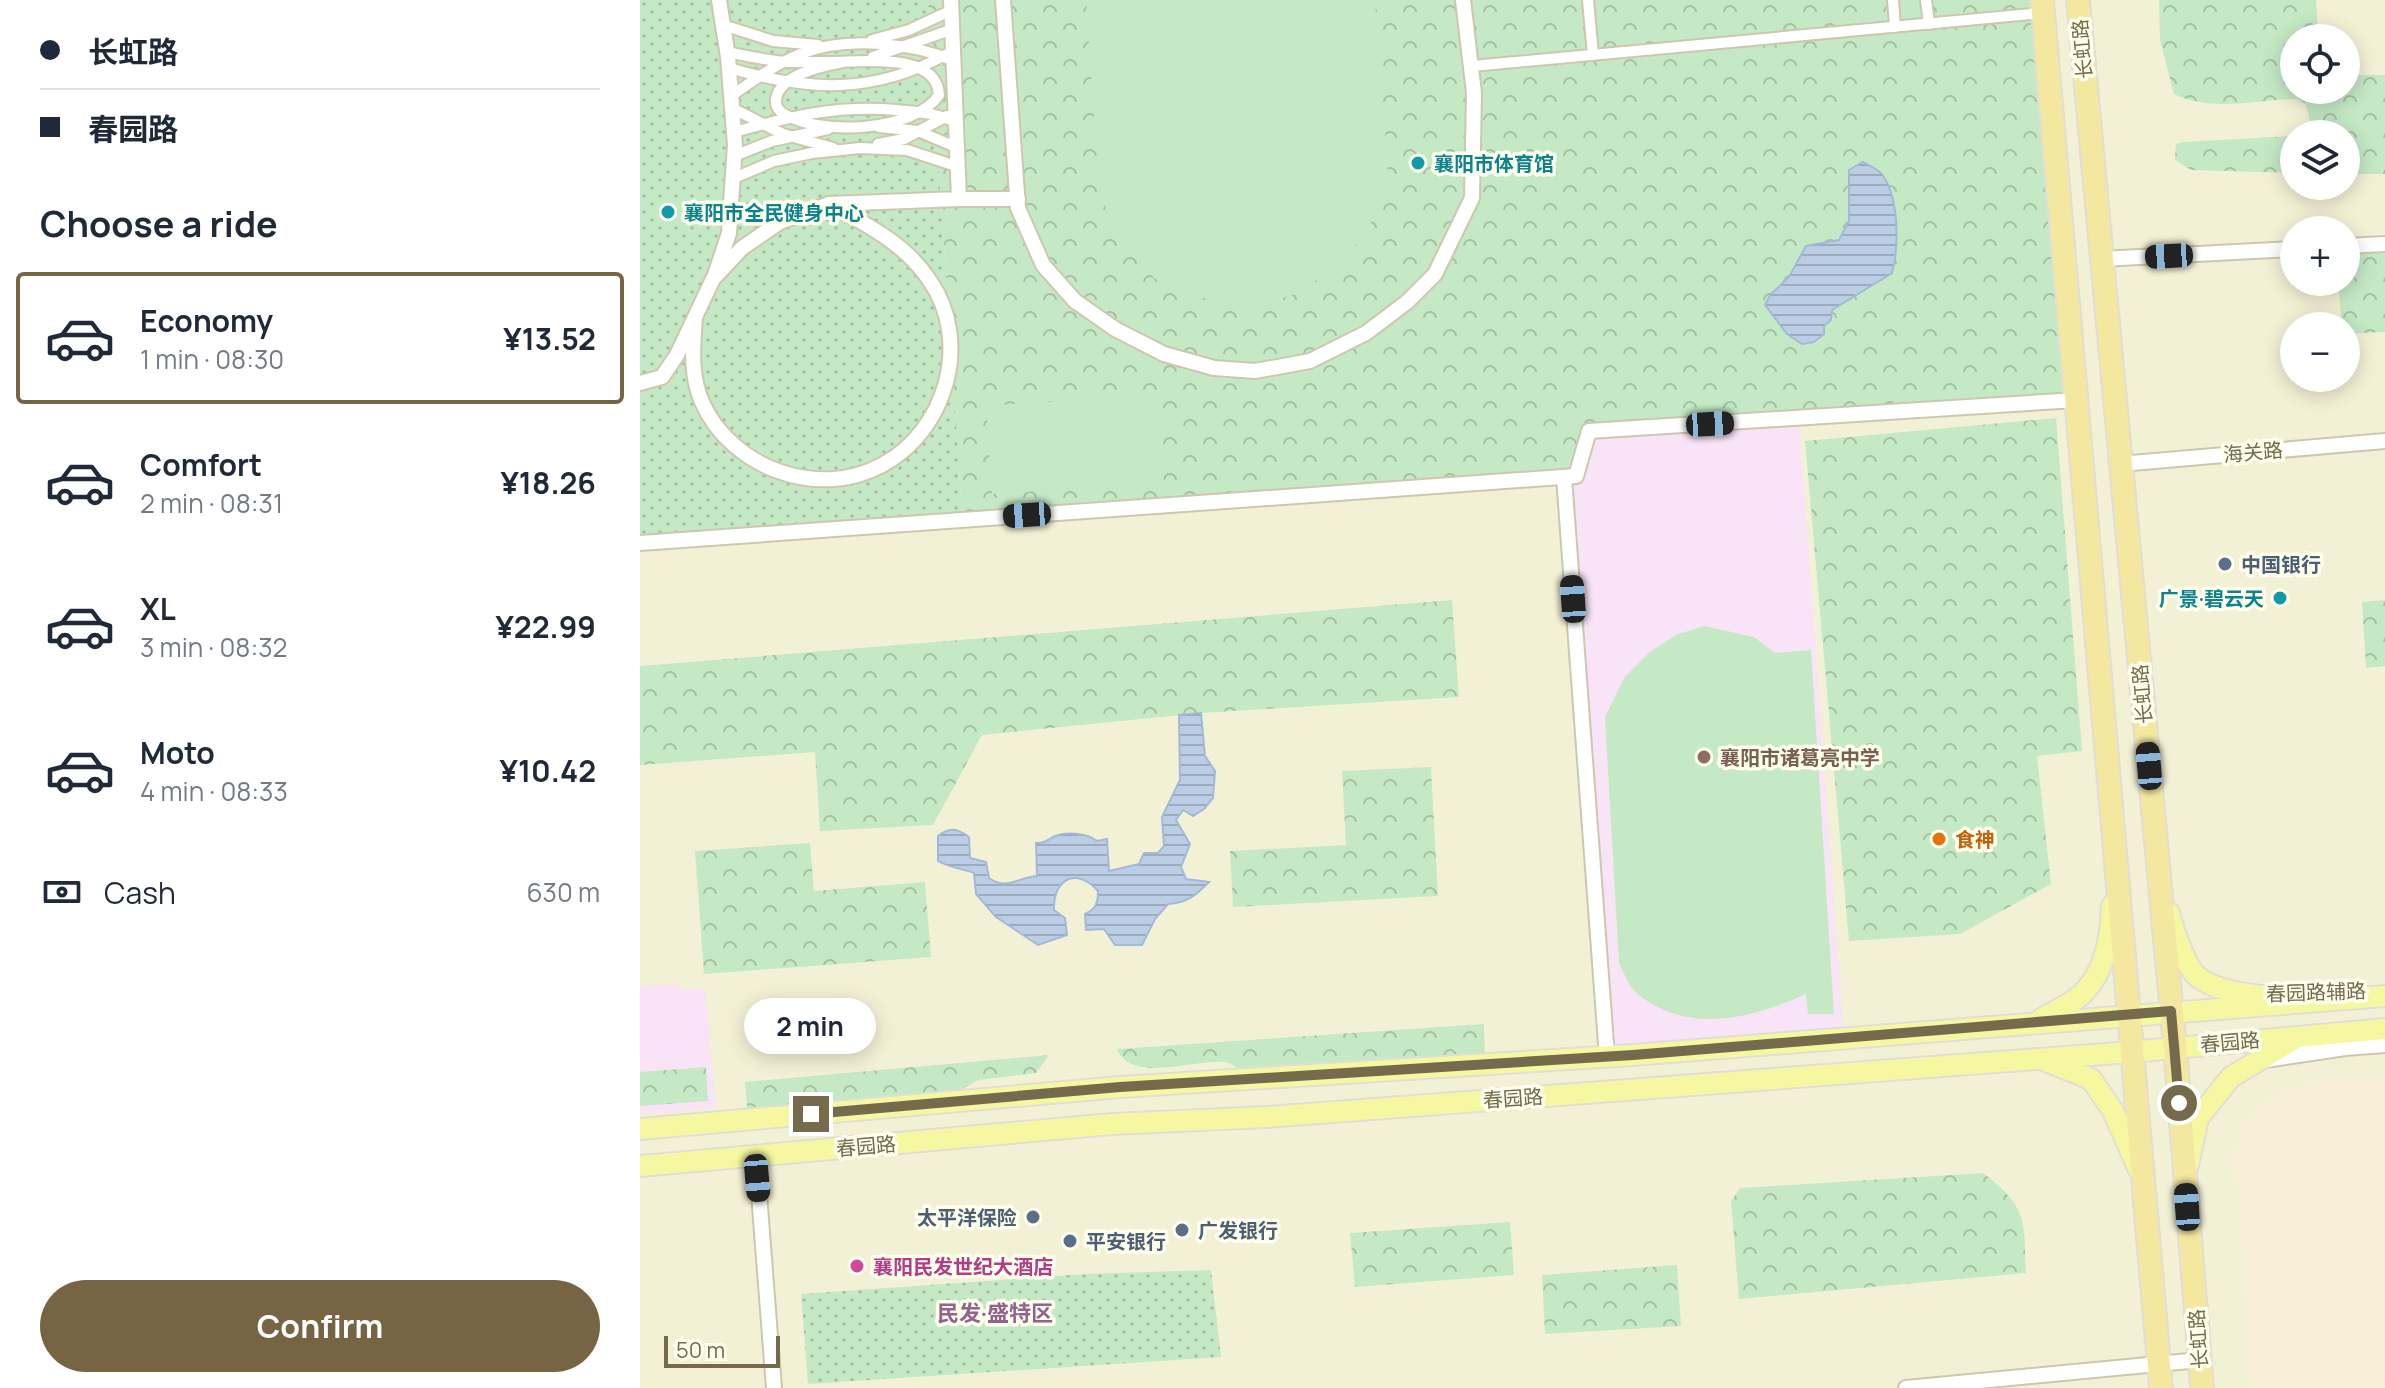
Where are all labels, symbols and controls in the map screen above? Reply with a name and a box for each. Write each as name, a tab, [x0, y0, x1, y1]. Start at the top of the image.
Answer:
street label: 长虹路	[2066, 18, 2098, 80]
map controls	[2280, 24, 2360, 392]
button: locate	[2280, 24, 2360, 104]
text: 长虹路	[88, 31, 178, 72]
text: 春园路	[88, 108, 178, 149]
button: layers	[2280, 120, 2360, 200]
place label: 襄阳市体育馆	[1434, 150, 1554, 177]
marker: 襄阳市体育馆	[1409, 154, 1427, 172]
text: Choose a ride	[40, 199, 278, 248]
place label: 襄阳市全民健身中心	[684, 199, 864, 226]
marker: 襄阳市全民健身中心	[659, 203, 677, 221]
button: +	[2280, 216, 2360, 296]
car	[2144, 243, 2194, 269]
text: Economy	[140, 300, 273, 341]
icon: car	[44, 302, 116, 374]
button: −	[2280, 312, 2360, 392]
text: ¥13.52	[503, 318, 596, 359]
text: 1 min · 08:30	[140, 341, 284, 377]
car	[1685, 411, 1735, 437]
street label: 海关路	[2222, 436, 2284, 468]
text: Comfort	[140, 444, 262, 485]
icon: car	[44, 446, 116, 518]
text: ¥18.26	[501, 462, 596, 503]
text: 2 min · 08:31	[140, 485, 283, 521]
car	[1002, 501, 1052, 529]
place label: 中国银行	[2241, 551, 2321, 578]
marker: 中国银行	[2216, 555, 2234, 573]
car	[1559, 574, 1587, 624]
place label: 广景·碧云天	[2159, 585, 2264, 612]
text: XL	[140, 588, 176, 629]
marker: 广景·碧云天	[2271, 589, 2289, 607]
icon: car	[44, 590, 116, 662]
text: ¥22.99	[496, 606, 596, 647]
text: 3 min · 08:32	[140, 629, 287, 665]
street label: 长虹路	[2126, 663, 2158, 725]
text: Moto	[140, 732, 215, 773]
icon: car	[44, 734, 116, 806]
car	[2135, 741, 2163, 791]
place label: 襄阳市诸葛亮中学	[1720, 744, 1880, 771]
marker: 襄阳市诸葛亮中学	[1695, 748, 1713, 766]
text: ¥10.42	[500, 750, 596, 791]
text: 4 min · 08:33	[140, 773, 288, 809]
place label: 食神	[1955, 826, 1995, 853]
marker: 食神	[1930, 830, 1948, 848]
icon: cash	[40, 870, 84, 914]
text: Cash	[104, 872, 176, 913]
text: 630 m	[526, 874, 600, 910]
street label: 春园路辅路	[2266, 977, 2366, 1007]
callout: 2 min	[745, 998, 877, 1054]
text: 2 min	[776, 1008, 844, 1044]
street label: 春园路	[2199, 1026, 2261, 1058]
street label: 春园路	[1482, 1082, 1544, 1114]
route start	[2161, 1085, 2197, 1121]
route end	[793, 1096, 829, 1132]
street label: 春园路	[835, 1130, 897, 1162]
car	[743, 1153, 771, 1203]
car	[2173, 1182, 2201, 1232]
place label: 太平洋保险	[917, 1204, 1017, 1231]
marker: 太平洋保险	[1024, 1208, 1042, 1226]
place label: 广发银行	[1198, 1217, 1278, 1244]
marker: 广发银行	[1173, 1221, 1191, 1239]
place label: 平安银行	[1086, 1228, 1166, 1255]
marker: 平安银行	[1061, 1232, 1079, 1250]
place label: 襄阳民发世纪大酒店	[873, 1253, 1053, 1280]
marker: 襄阳民发世纪大酒店	[848, 1257, 866, 1275]
button: Confirm	[40, 1280, 600, 1372]
district label: 民发·盛特区	[937, 1298, 1053, 1328]
street label: 长虹路	[2182, 1308, 2214, 1370]
scale bar	[664, 1332, 780, 1368]
text: 50 m	[676, 1335, 725, 1365]

